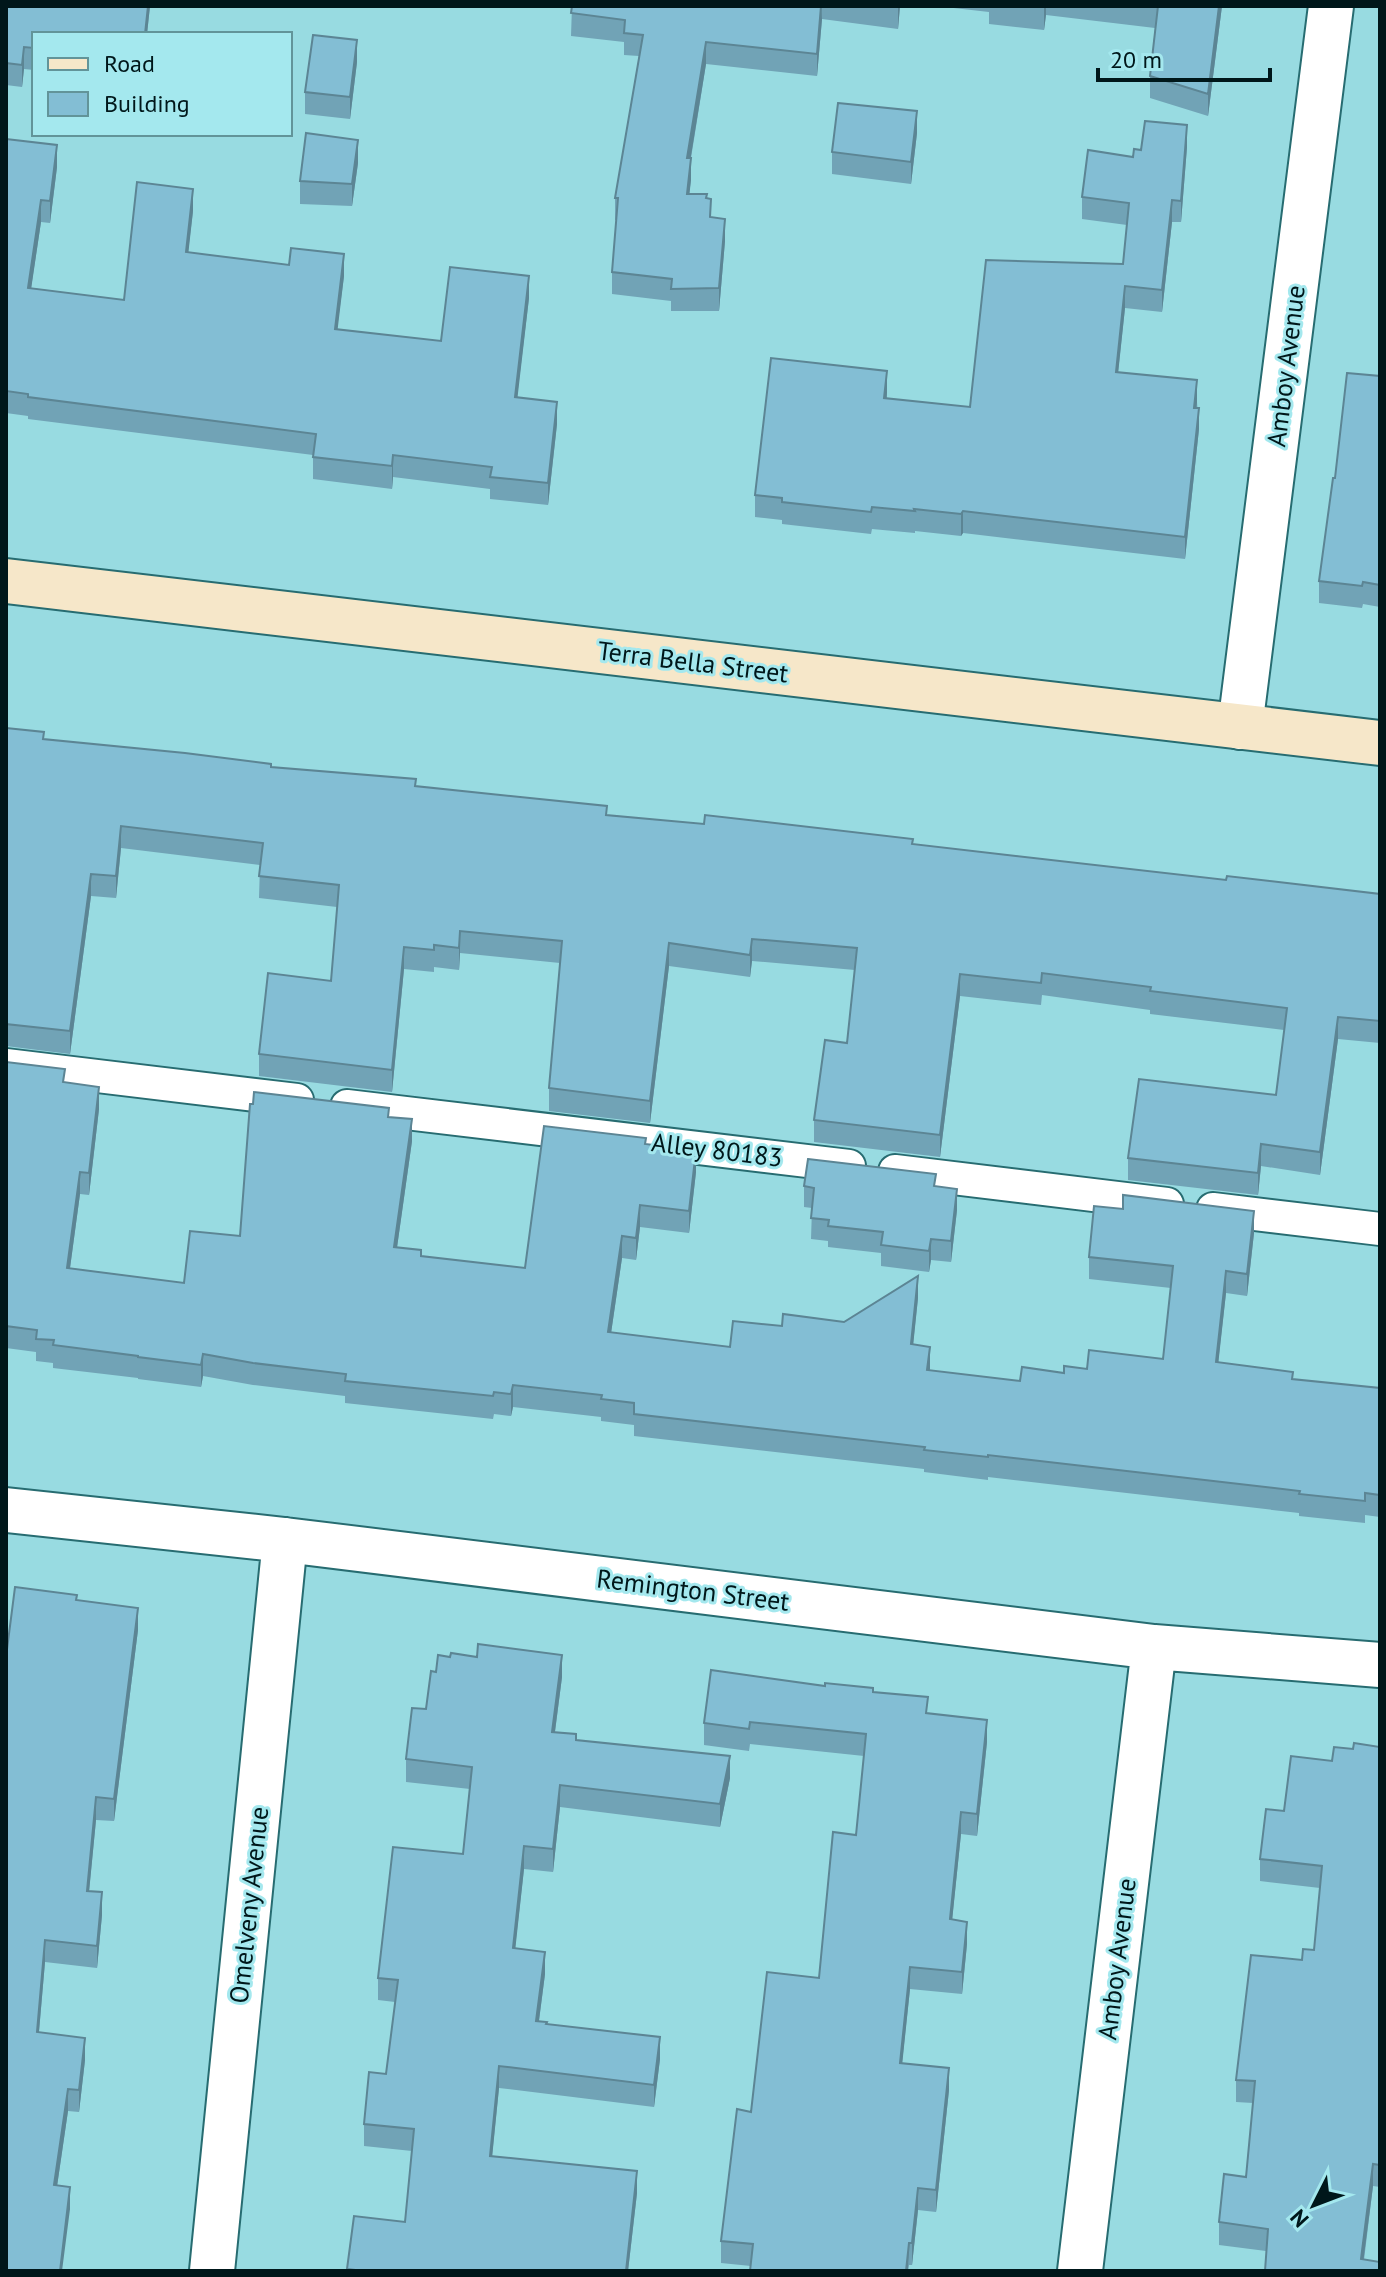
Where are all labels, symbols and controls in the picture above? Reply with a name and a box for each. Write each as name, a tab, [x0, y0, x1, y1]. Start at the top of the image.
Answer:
legend	[32, 32, 292, 136]
scale bar	[1098, 32, 1270, 82]
text: 20 m	[1110, 44, 1162, 75]
text: Road	[104, 48, 155, 79]
text: Building	[104, 88, 190, 119]
street label: Amboy Avenue	[1259, 283, 1312, 449]
street label: Terra Bella Street	[596, 633, 790, 690]
street label: Alley 80183	[650, 1125, 785, 1174]
street label: Remington Street	[595, 1561, 791, 1618]
street label: Omelveny Avenue	[222, 1805, 275, 2005]
street label: Amboy Avenue	[1090, 1876, 1143, 2042]
north arrow	[1274, 2165, 1354, 2245]
text: N	[1284, 2204, 1314, 2233]

